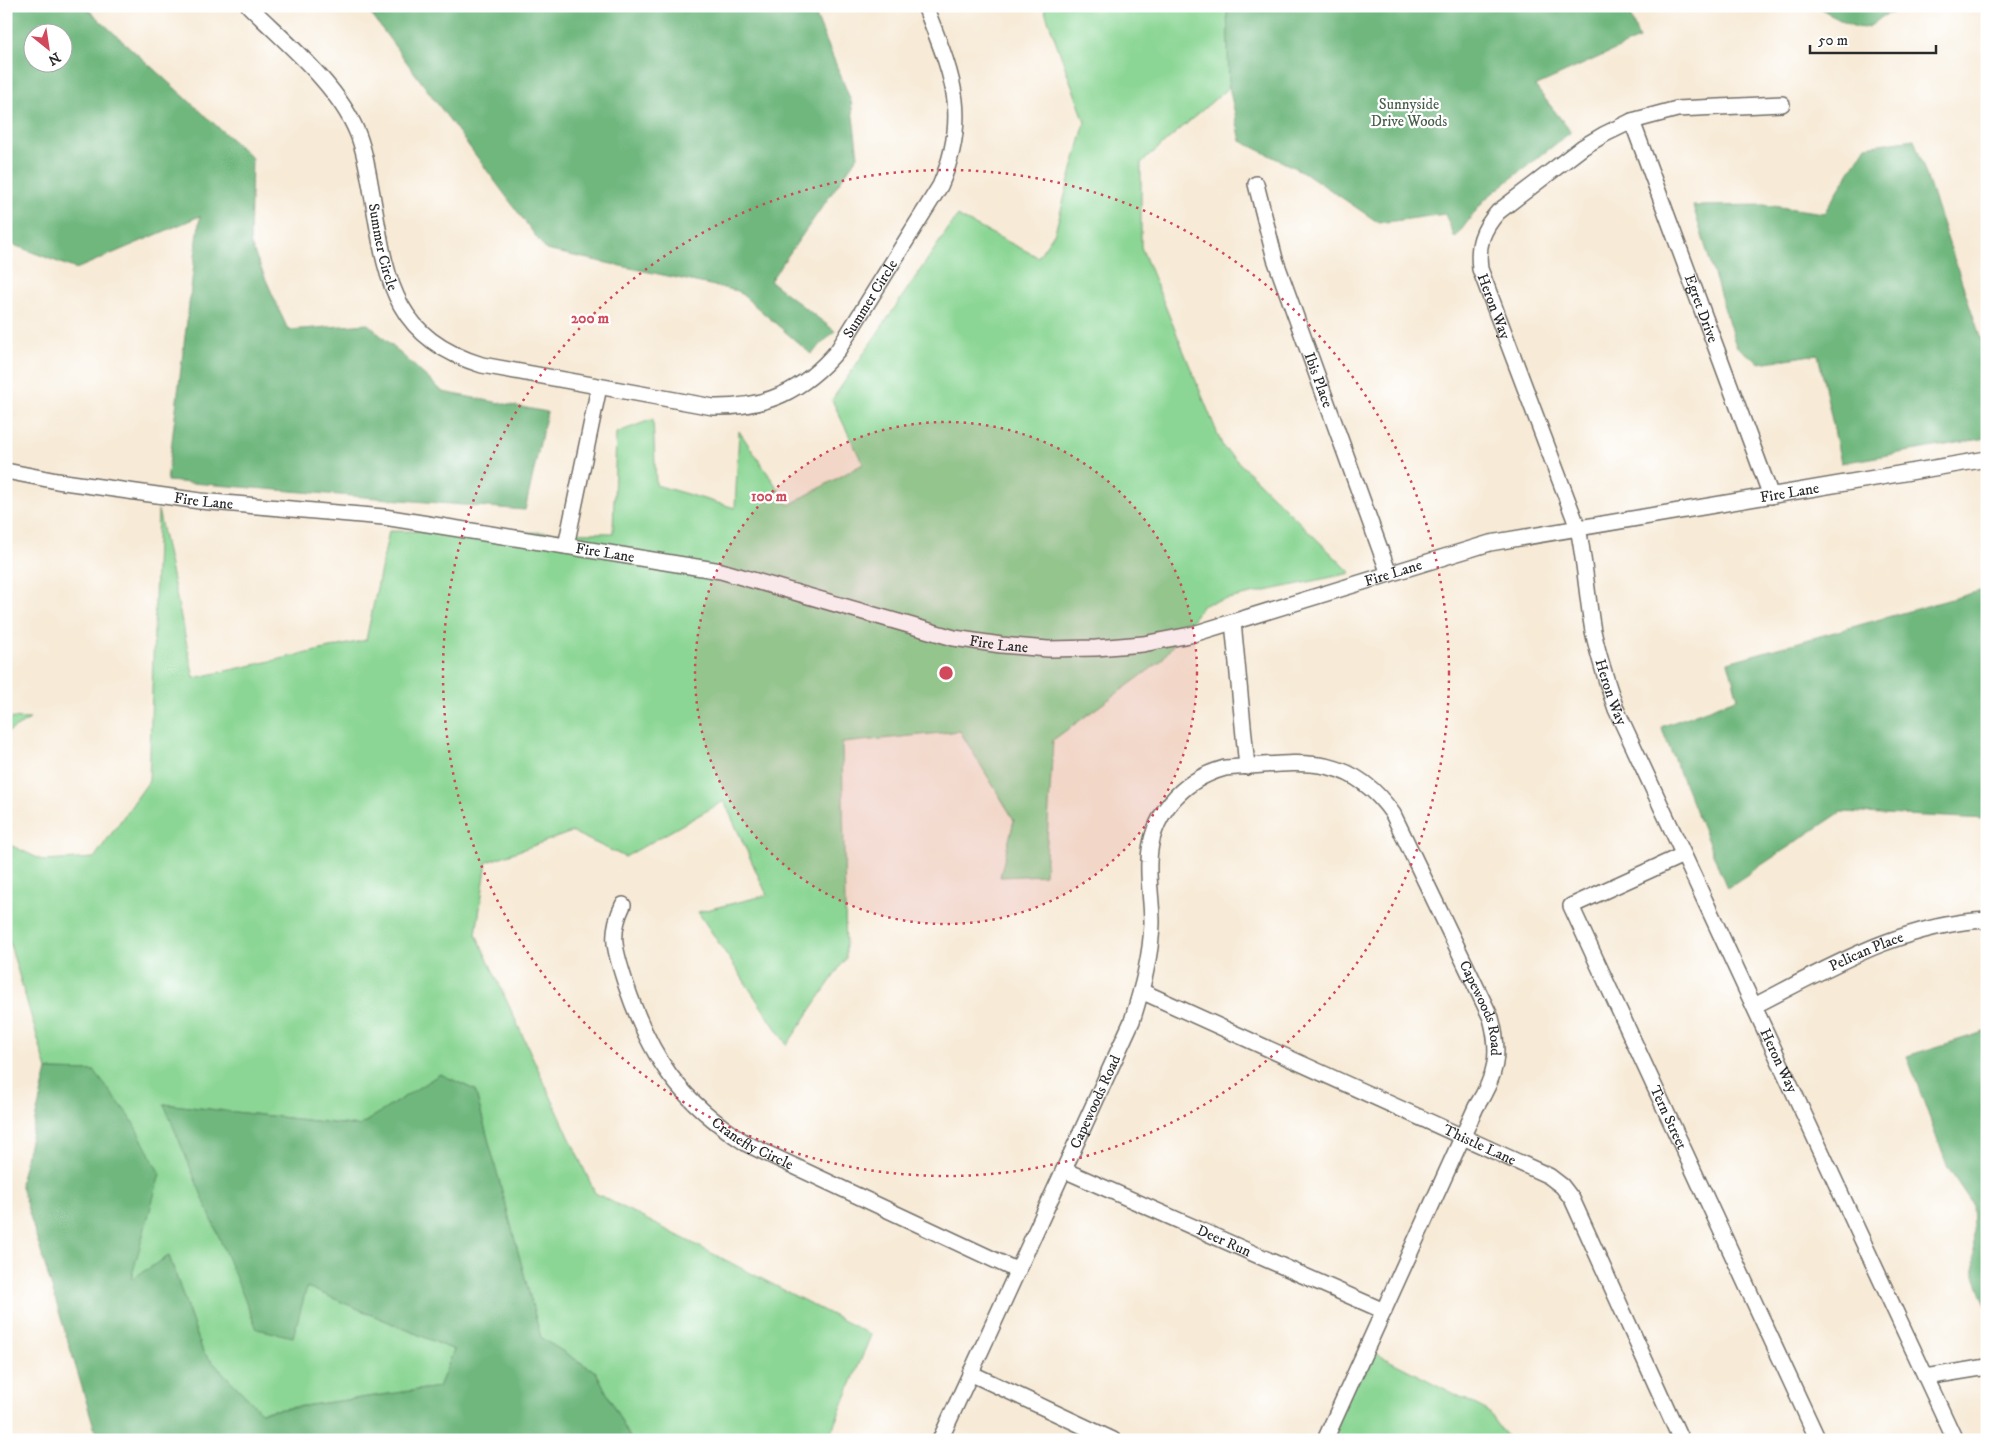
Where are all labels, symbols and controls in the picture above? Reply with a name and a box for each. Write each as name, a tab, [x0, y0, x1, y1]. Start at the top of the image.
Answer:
north arrow	[22, 22, 72, 72]
scale bar	[1810, 22, 1937, 54]
text: 50 m	[1818, 31, 1848, 50]
text: N	[44, 48, 63, 69]
park label: Sunnyside Drive Woods	[1371, 95, 1447, 131]
street label: Summer Circle	[364, 202, 403, 293]
street label: Summer Circle	[838, 256, 902, 341]
street label: Heron Way	[1473, 271, 1515, 343]
street label: Egret Drive	[1680, 272, 1723, 345]
text: 200 m	[571, 309, 610, 328]
street label: Ibis Place	[1300, 350, 1338, 410]
street label: Fire Lane	[1759, 478, 1820, 507]
text: 100 m	[751, 487, 788, 506]
street label: Fire Lane	[173, 488, 234, 513]
street label: Fire Lane	[574, 538, 636, 567]
street label: Fire Lane	[1362, 555, 1424, 590]
street label: Fire Lane	[968, 631, 1029, 657]
street label: Heron Way	[1591, 657, 1632, 729]
centre of rings	[937, 664, 955, 682]
street label: Pelican Place	[1826, 927, 1906, 975]
street label: Capewoods Road	[1455, 957, 1506, 1057]
street label: Heron Way	[1756, 1025, 1802, 1096]
street label: Capewoods Road	[1065, 1051, 1125, 1152]
street label: Tern Street	[1646, 1082, 1692, 1153]
street label: Cranefly Circle	[708, 1113, 796, 1174]
street label: Thistle Lane	[1440, 1120, 1519, 1169]
street label: Deer Run	[1194, 1220, 1254, 1261]

